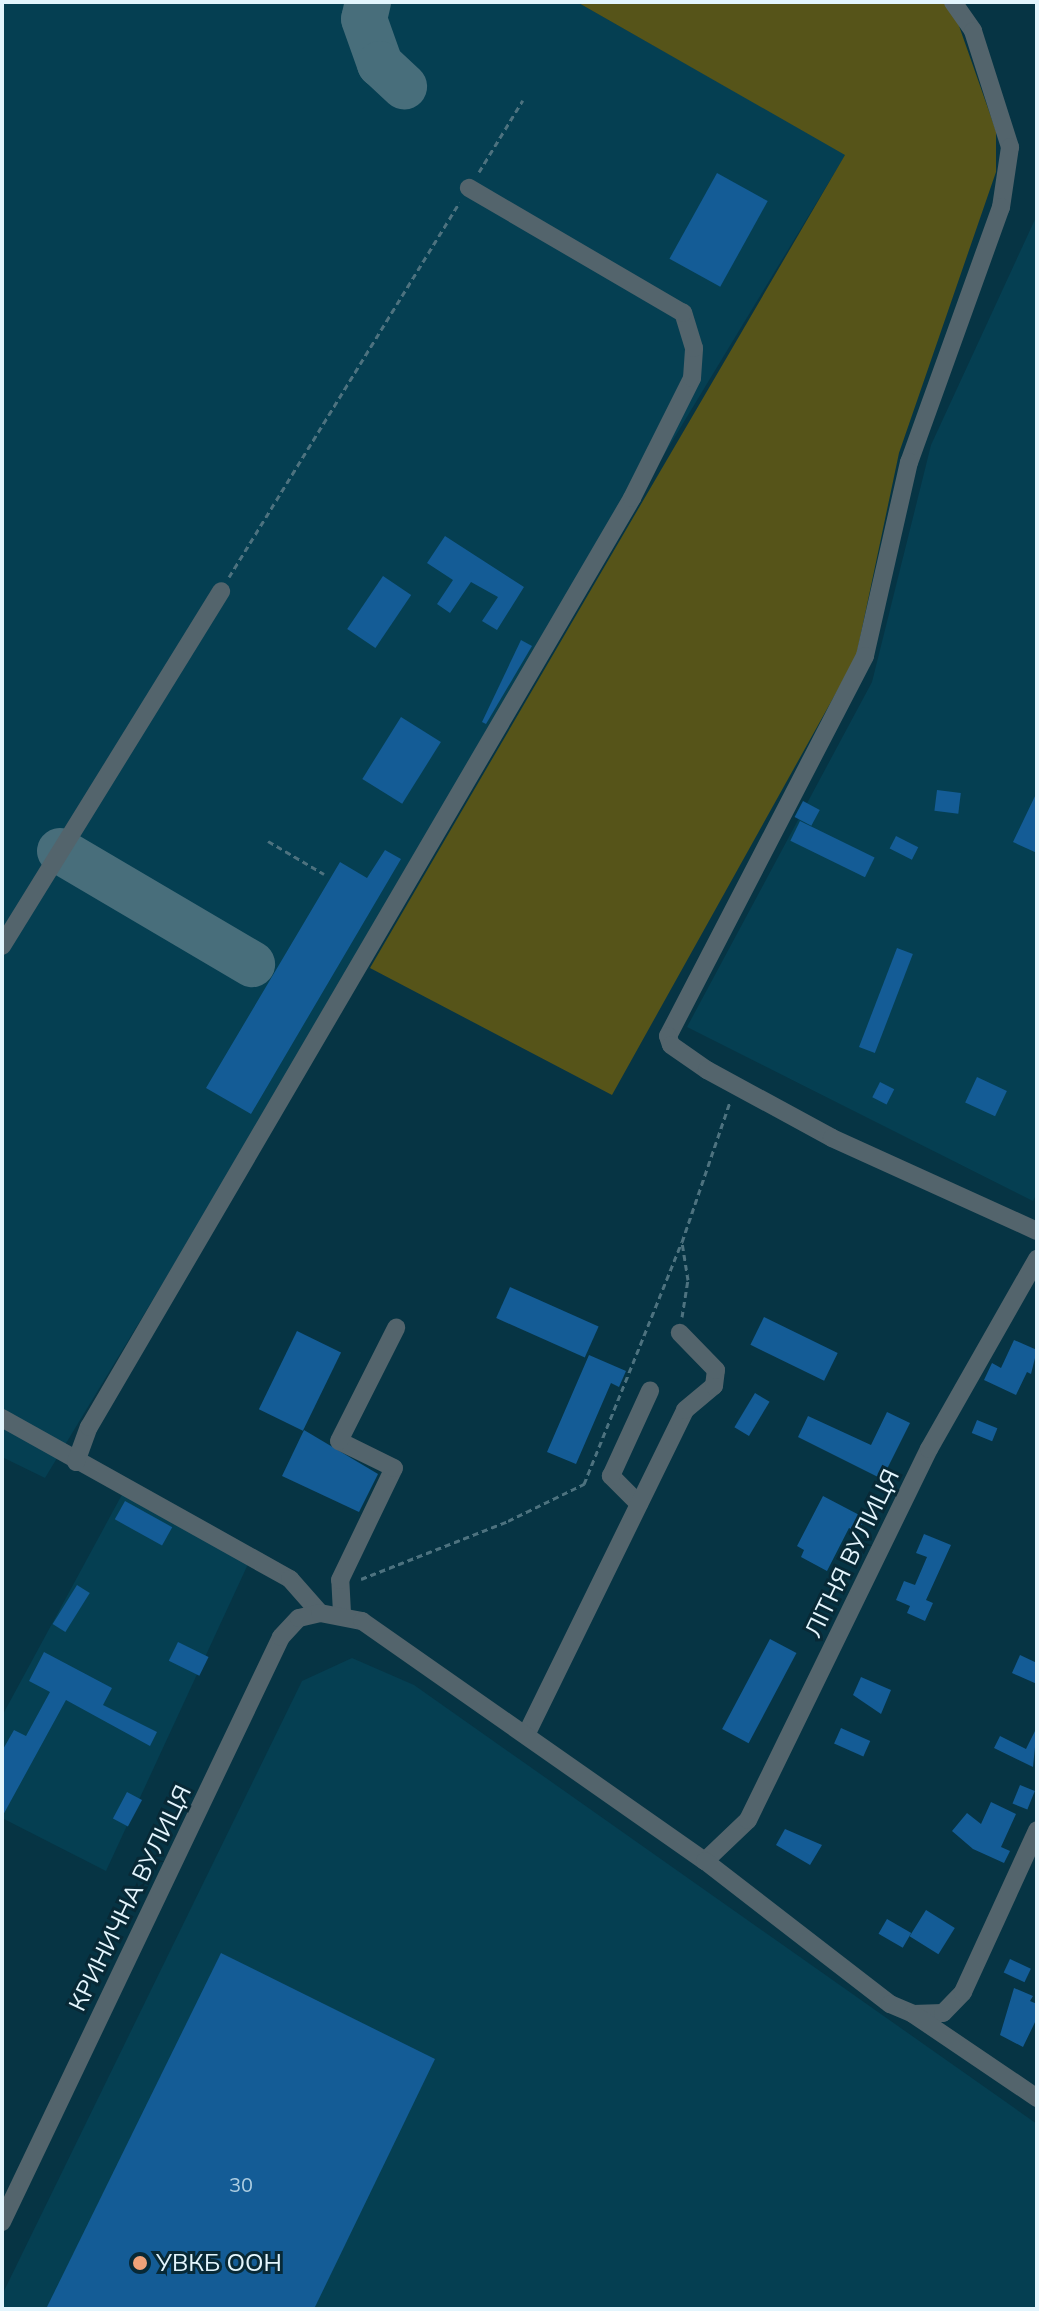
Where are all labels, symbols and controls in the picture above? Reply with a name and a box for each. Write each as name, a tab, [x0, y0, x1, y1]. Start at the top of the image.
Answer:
street label: ЛІТНЯ ВУЛИЦЯ	[799, 1464, 905, 1642]
street label: КРИНИЧНА ВУЛИЦЯ	[63, 1780, 197, 2016]
house number: 30	[229, 2172, 253, 2196]
place label: УВКБ ООН	[156, 2249, 282, 2277]
marker: УВКБ ООН	[131, 2254, 149, 2272]

